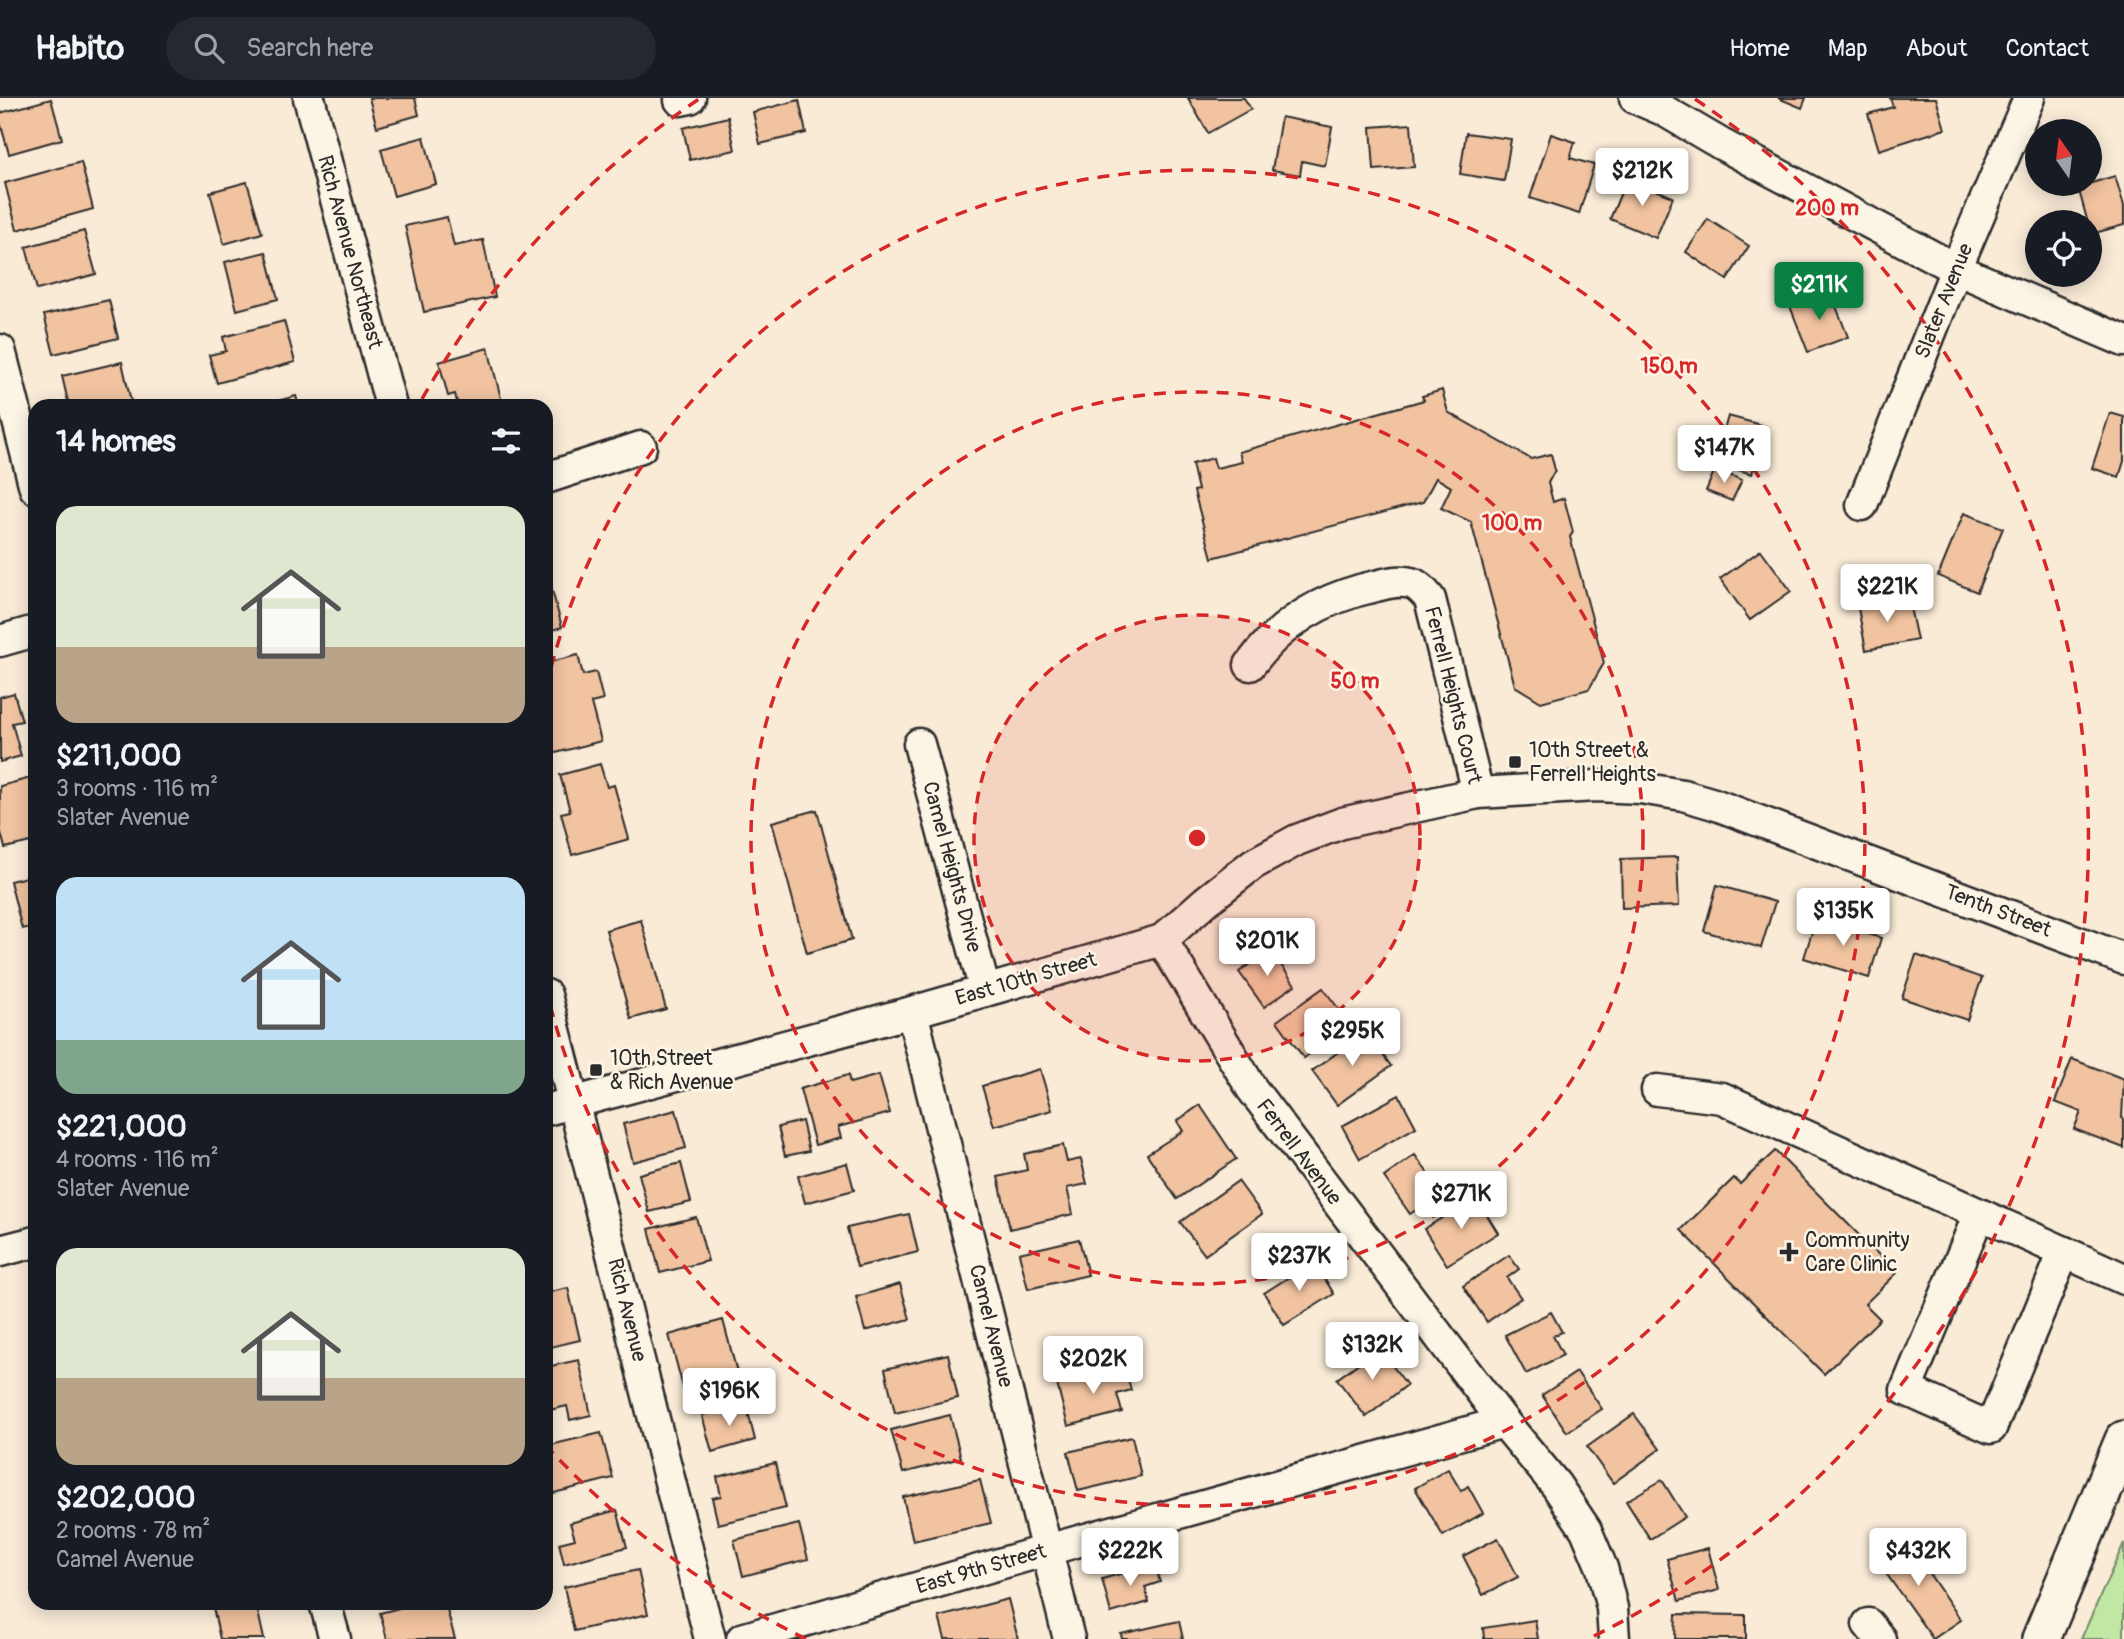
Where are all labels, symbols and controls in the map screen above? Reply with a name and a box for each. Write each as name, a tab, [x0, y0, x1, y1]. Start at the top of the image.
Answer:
search box	[166, 17, 656, 80]
text: Habito	[35, 28, 124, 69]
icon: search	[190, 29, 228, 67]
text: Search here	[246, 32, 373, 64]
text: Home	[1729, 34, 1790, 63]
text: Map	[1828, 34, 1868, 63]
text: About	[1906, 34, 1968, 63]
text: Contact	[2006, 34, 2089, 63]
north arrow	[2025, 119, 2102, 196]
map controls	[2025, 119, 2102, 287]
pin: $212K	[1593, 148, 1691, 208]
street label: Rich Avenue Northeast	[311, 152, 389, 352]
text: $212K	[1611, 156, 1673, 185]
text: 200 m	[1795, 195, 1859, 222]
button: locate	[2025, 210, 2102, 287]
street label: Slater Avenue	[1909, 239, 1980, 363]
pin: $211K	[1770, 262, 1868, 322]
text: $211K	[1790, 270, 1848, 299]
text: 150 m	[1640, 353, 1698, 380]
icon: filters	[487, 422, 525, 460]
text: 14 homes	[56, 423, 176, 460]
pin: $147K	[1675, 426, 1773, 485]
text: $147K	[1694, 433, 1754, 462]
text: 100 m	[1482, 510, 1542, 537]
icon: home	[228, 551, 354, 677]
pin: $221K	[1838, 564, 1936, 624]
text: $221K	[1856, 572, 1918, 601]
street label: Ferrell Heights Court	[1418, 603, 1488, 787]
text: 50 m	[1331, 668, 1380, 695]
text: $211,000	[56, 737, 182, 774]
place label: 10th Street & Ferrell Heights	[1529, 737, 1656, 788]
marker: 10th Street & Ferrell Heights	[1507, 754, 1523, 770]
text: 3 rooms · 116 m²	[56, 774, 218, 803]
street label: Camel Heights Drive	[916, 779, 988, 956]
text: Slater Avenue	[56, 803, 189, 832]
centre of rings	[1185, 826, 1209, 850]
street label: Tenth Street	[1941, 878, 2056, 944]
pin: $135K	[1794, 888, 1892, 948]
text: $135K	[1813, 896, 1873, 925]
pin: $201K	[1218, 918, 1316, 978]
icon: home	[228, 922, 354, 1048]
text: $201K	[1235, 926, 1299, 955]
street label: East 10th Street	[952, 946, 1100, 1012]
pin: $295K	[1303, 1009, 1401, 1068]
text: $295K	[1320, 1016, 1384, 1045]
place label: 10th Street & Rich Avenue	[610, 1045, 734, 1096]
marker: 10th Street & Rich Avenue	[588, 1062, 604, 1078]
street label: Ferrell Avenue	[1250, 1093, 1348, 1211]
text: $221,000	[56, 1108, 187, 1145]
text: 4 rooms · 116 m²	[56, 1145, 219, 1174]
pin: $271K	[1412, 1172, 1510, 1231]
text: Slater Avenue	[56, 1174, 189, 1203]
text: $271K	[1431, 1179, 1491, 1208]
place label: Community Care Clinic	[1805, 1227, 1910, 1278]
pin: $237K	[1250, 1234, 1348, 1293]
text: $237K	[1267, 1241, 1331, 1270]
marker: Community Care Clinic	[1779, 1242, 1799, 1262]
street label: Rich Avenue	[601, 1256, 653, 1365]
street label: Camel Avenue	[963, 1262, 1019, 1391]
icon: home	[228, 1293, 354, 1419]
pin: $132K	[1323, 1322, 1421, 1382]
text: $132K	[1341, 1330, 1403, 1359]
pin: $202K	[1044, 1336, 1142, 1396]
text: $202K	[1059, 1344, 1127, 1373]
pin: $196K	[680, 1368, 778, 1428]
text: $196K	[699, 1376, 759, 1405]
text: $202,000	[56, 1479, 195, 1516]
text: 2 rooms · 78 m²	[56, 1516, 210, 1545]
pin: $222K	[1081, 1528, 1179, 1588]
pin: $432K	[1869, 1528, 1967, 1588]
text: $222K	[1098, 1536, 1162, 1565]
text: $432K	[1885, 1536, 1951, 1565]
street label: East 9th Street	[913, 1537, 1050, 1600]
text: Camel Avenue	[56, 1545, 194, 1574]

